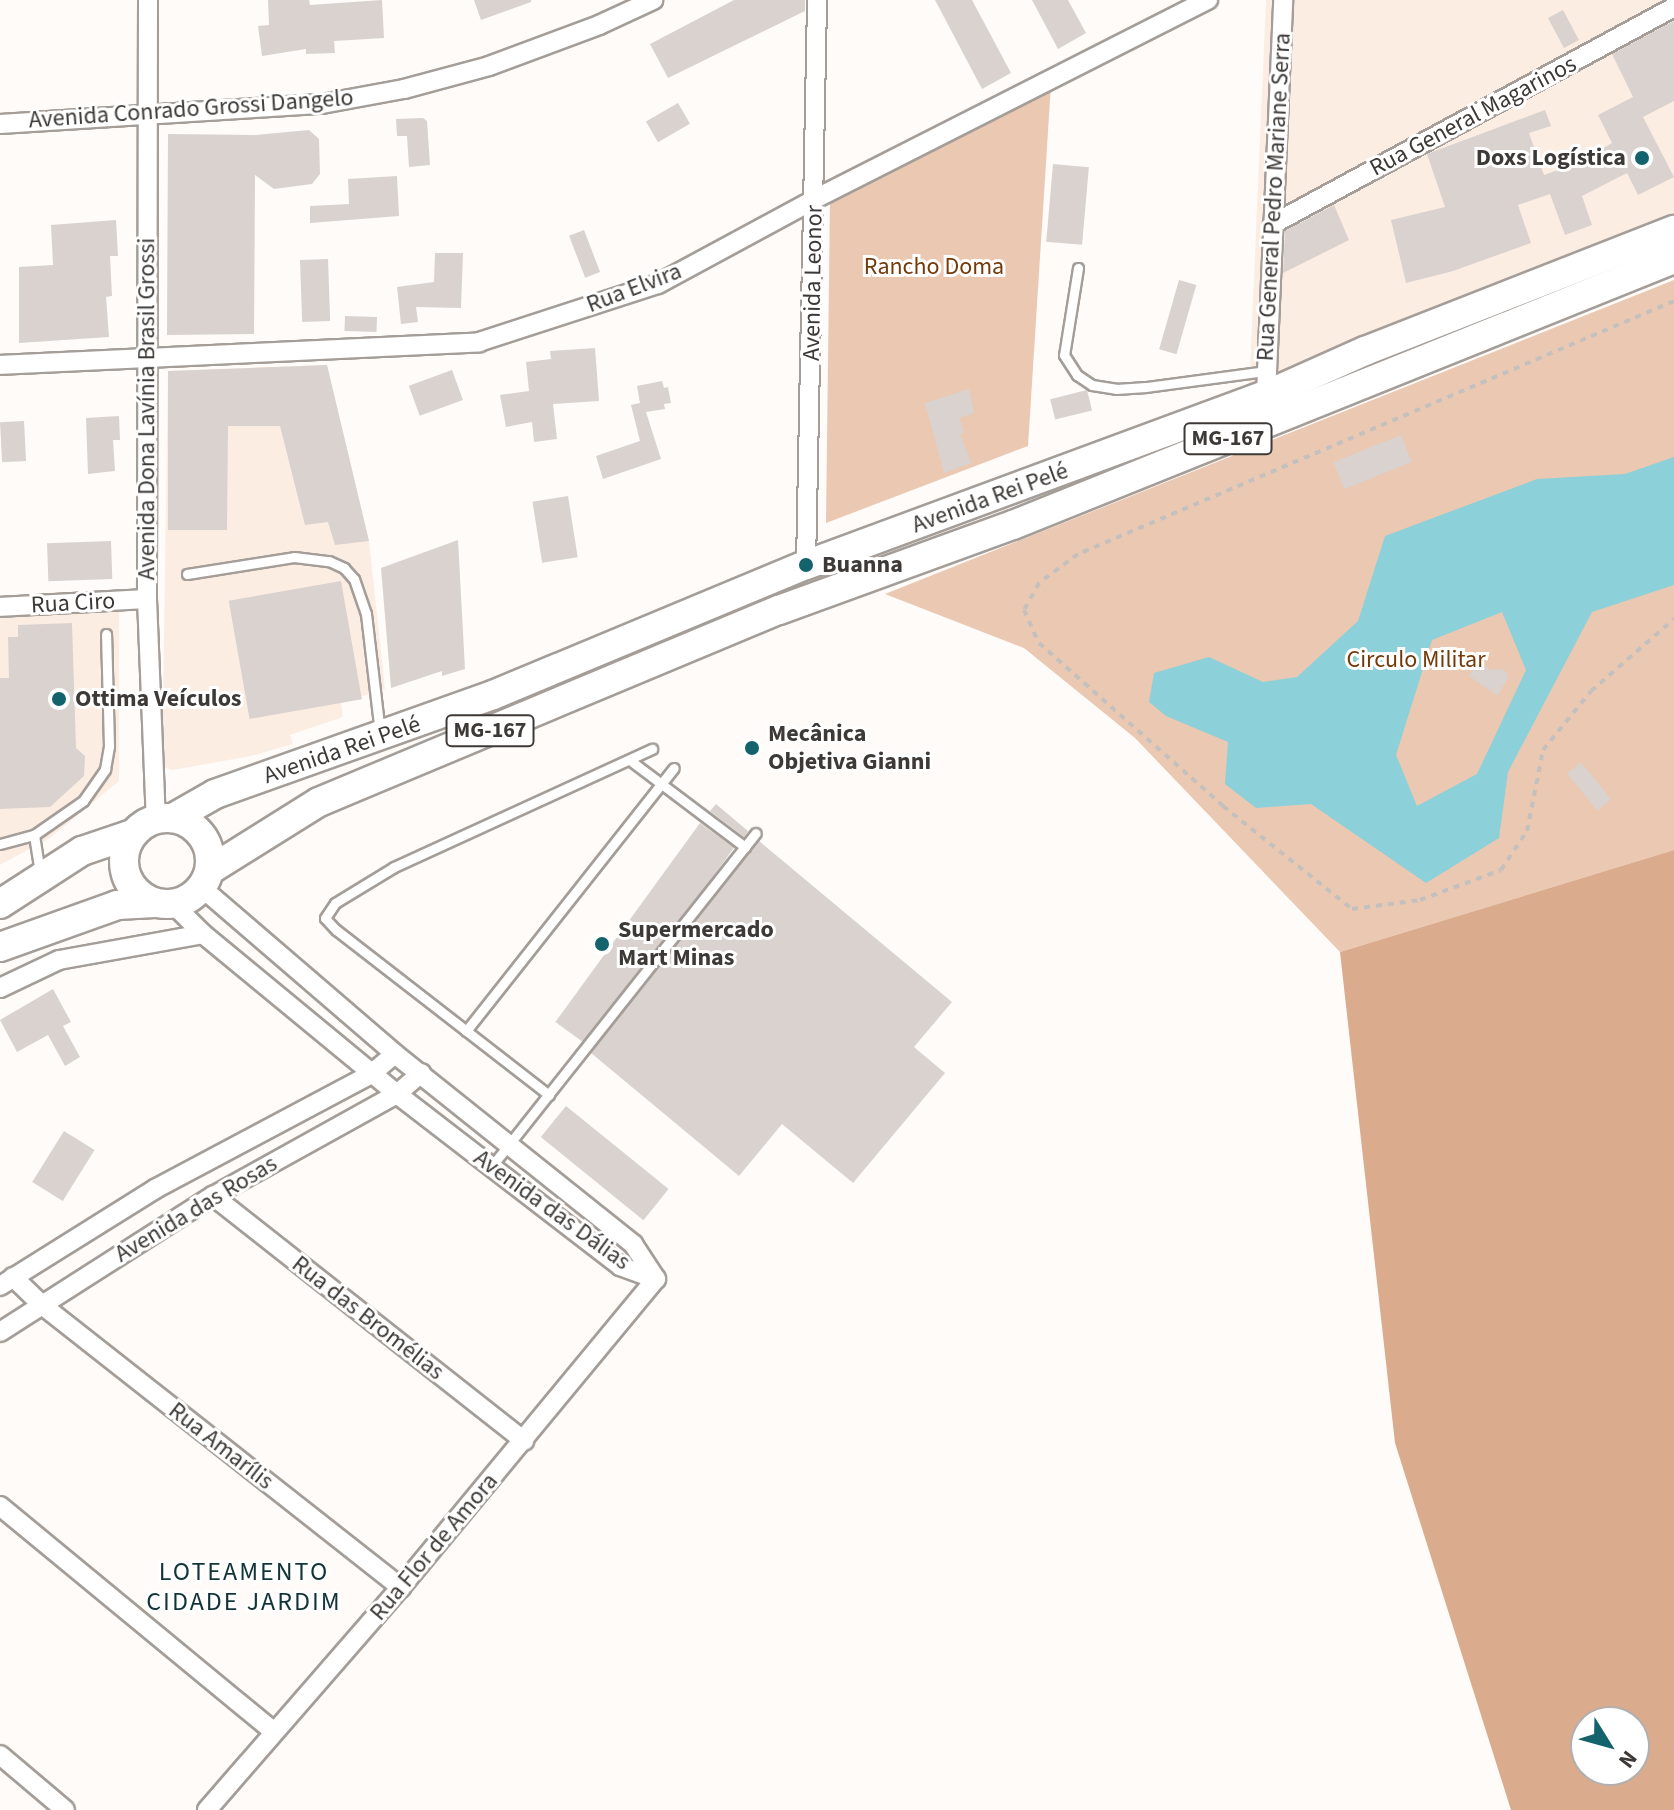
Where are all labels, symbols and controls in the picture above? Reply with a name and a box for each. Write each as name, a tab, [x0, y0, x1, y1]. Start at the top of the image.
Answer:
street label: Rua General Pedro Mariane Serra	[1251, 32, 1297, 362]
street label: Rua General Magarinos	[1365, 49, 1581, 183]
street label: Avenida Conrado Grossi Dangelo	[28, 83, 354, 135]
place label: Doxs Logística	[1476, 144, 1626, 172]
marker: Doxs Logística	[1633, 149, 1651, 167]
street label: Avenida Leonor	[797, 205, 829, 361]
street label: Avenida Dona Lavínia Brasil Grossi	[133, 238, 161, 580]
park label: Rancho Doma	[864, 253, 1004, 281]
street label: Rua Elvira	[582, 257, 686, 319]
road number: MG-167	[1182, 421, 1274, 457]
street label: Avenida Rei Pelé	[908, 456, 1072, 540]
place label: Buanna	[822, 551, 903, 579]
marker: Buanna	[797, 556, 815, 574]
street label: Rua Ciro	[30, 586, 116, 620]
park label: Circulo Militar	[1346, 646, 1486, 674]
place label: Ottima Veículos	[75, 685, 241, 713]
marker: Ottima Veículos	[50, 690, 68, 708]
street label: Avenida Rei Pelé	[260, 710, 424, 790]
road number: MG-167	[444, 713, 536, 749]
place label: Mecânica Objetiva Gianni	[768, 720, 931, 776]
marker: Mecânica Objetiva Gianni	[743, 739, 761, 757]
place label: Supermercado Mart Minas	[618, 916, 774, 972]
marker: Supermercado Mart Minas	[593, 935, 611, 953]
street label: Avenida das Dálias	[468, 1144, 636, 1276]
street label: Avenida das Rosas	[110, 1149, 282, 1269]
street label: Rua das Bromélias	[286, 1250, 450, 1386]
street label: Rua Amarílis	[163, 1396, 279, 1496]
street label: Rua Flor de Amora	[364, 1467, 504, 1627]
district label: LOTEAMENTO CIDADE JARDIM	[146, 1556, 342, 1618]
north arrow	[1570, 1706, 1650, 1786]
text: N	[1610, 1744, 1645, 1775]

